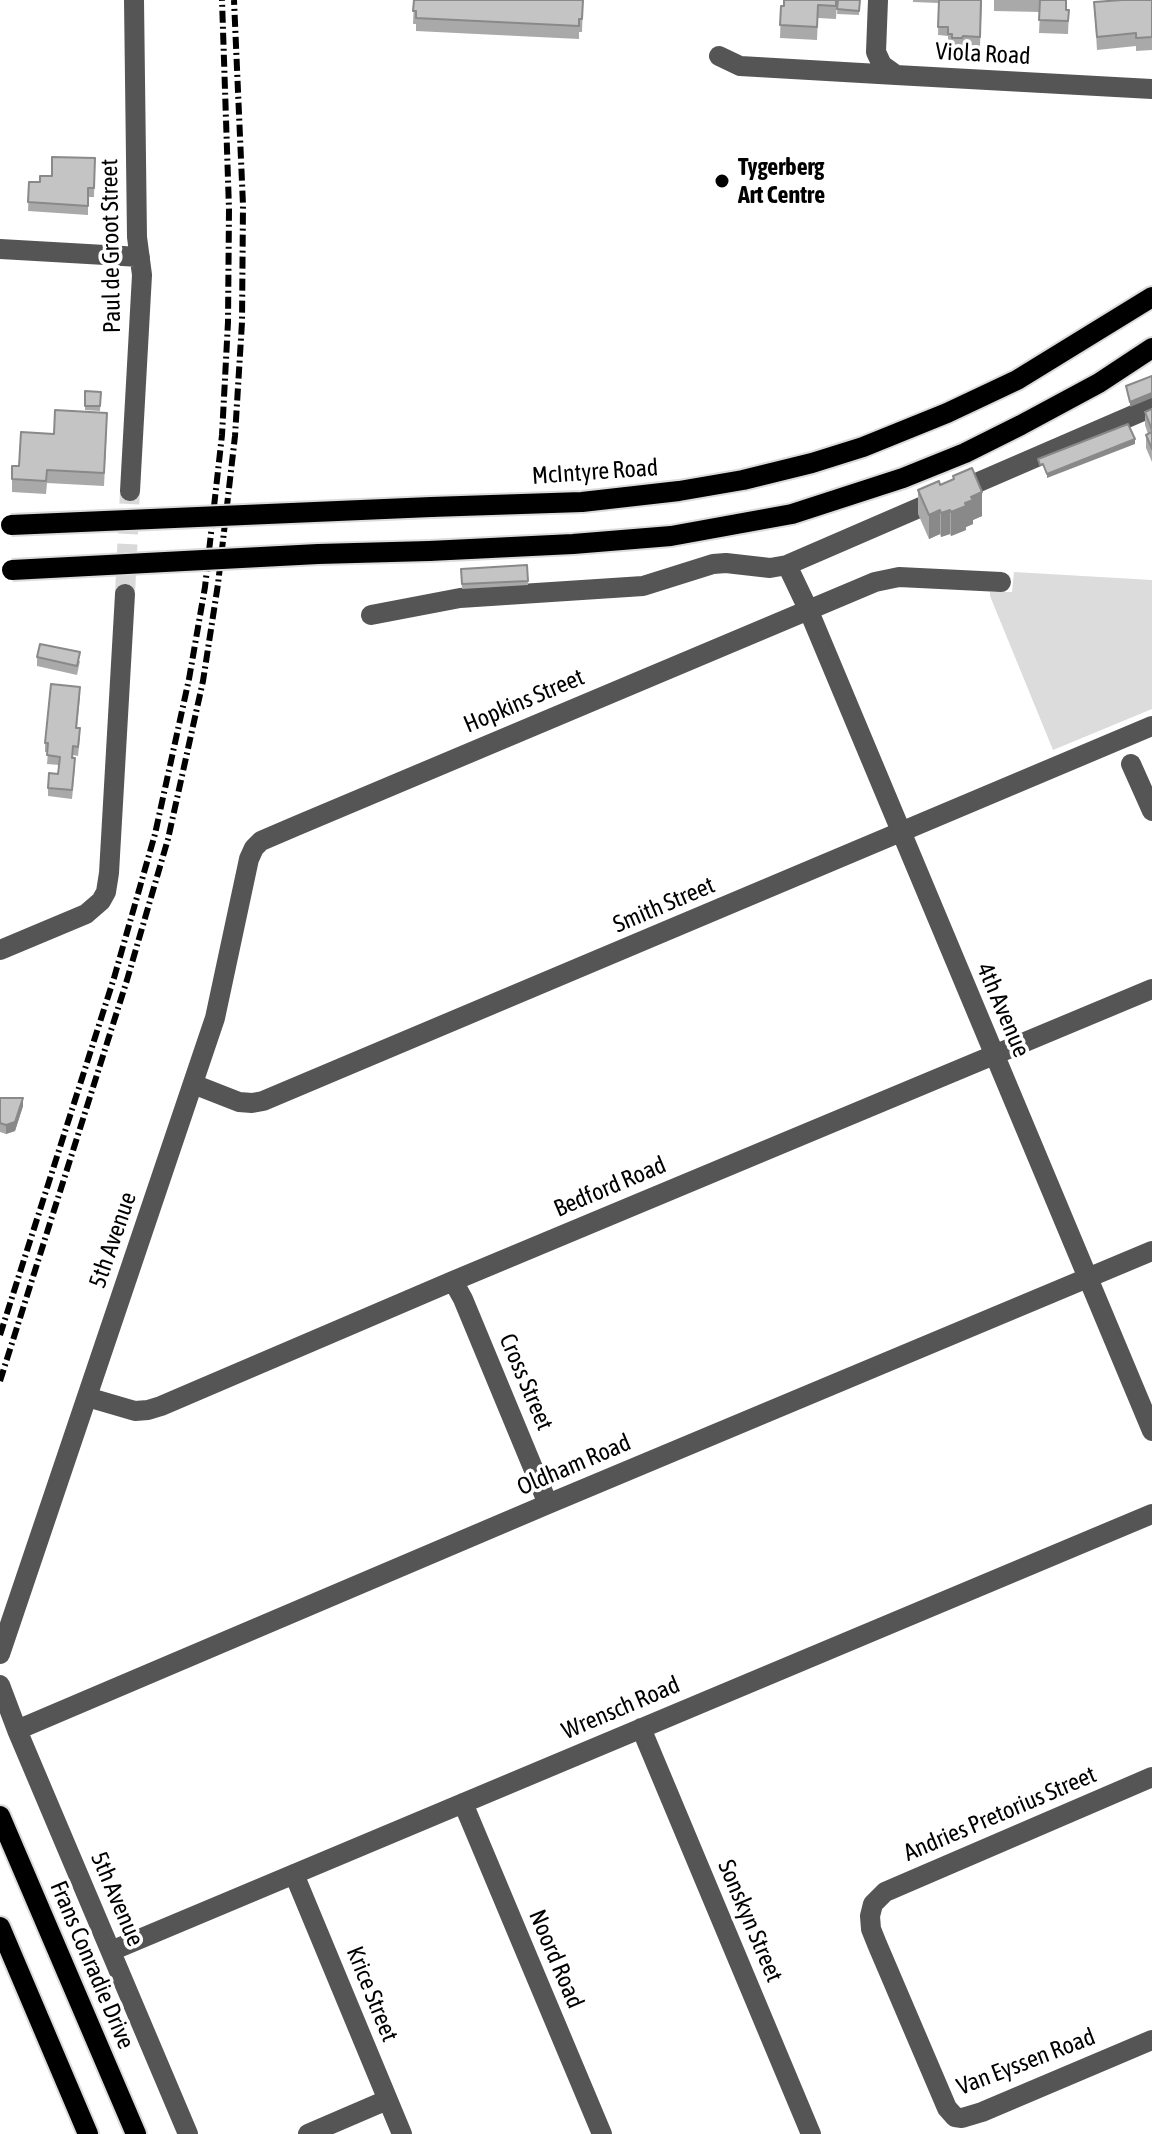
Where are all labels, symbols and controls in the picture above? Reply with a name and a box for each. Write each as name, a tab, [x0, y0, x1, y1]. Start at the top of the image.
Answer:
street label: Viola Road	[935, 37, 1031, 71]
place label: Tygerberg Art Centre	[738, 153, 825, 209]
street label: Paul de Groot Street	[95, 159, 127, 333]
marker: Tygerberg Art Centre	[713, 172, 731, 190]
street label: McIntyre Road	[531, 453, 659, 491]
street label: Hopkins Street	[459, 663, 589, 739]
street label: Smith Street	[609, 871, 719, 939]
street label: 4th Avenue	[970, 959, 1036, 1061]
street label: Bedford Road	[550, 1150, 670, 1224]
street label: 5th Avenue	[83, 1188, 143, 1292]
street label: Cross Street	[493, 1329, 559, 1435]
street label: Oldham Road	[513, 1428, 635, 1502]
street label: Wrensch Road	[558, 1670, 684, 1746]
street label: Andries Pretorius Street	[899, 1760, 1101, 1868]
street label: 5th Avenue	[84, 1848, 150, 1950]
street label: Sonskyn Street	[711, 1856, 789, 1986]
street label: Frans Conradie Drive	[44, 1877, 140, 2053]
street label: Noord Road	[522, 1905, 590, 2013]
street label: Krice Street	[340, 1942, 404, 2046]
street label: Van Eyssen Road	[953, 2022, 1099, 2102]

